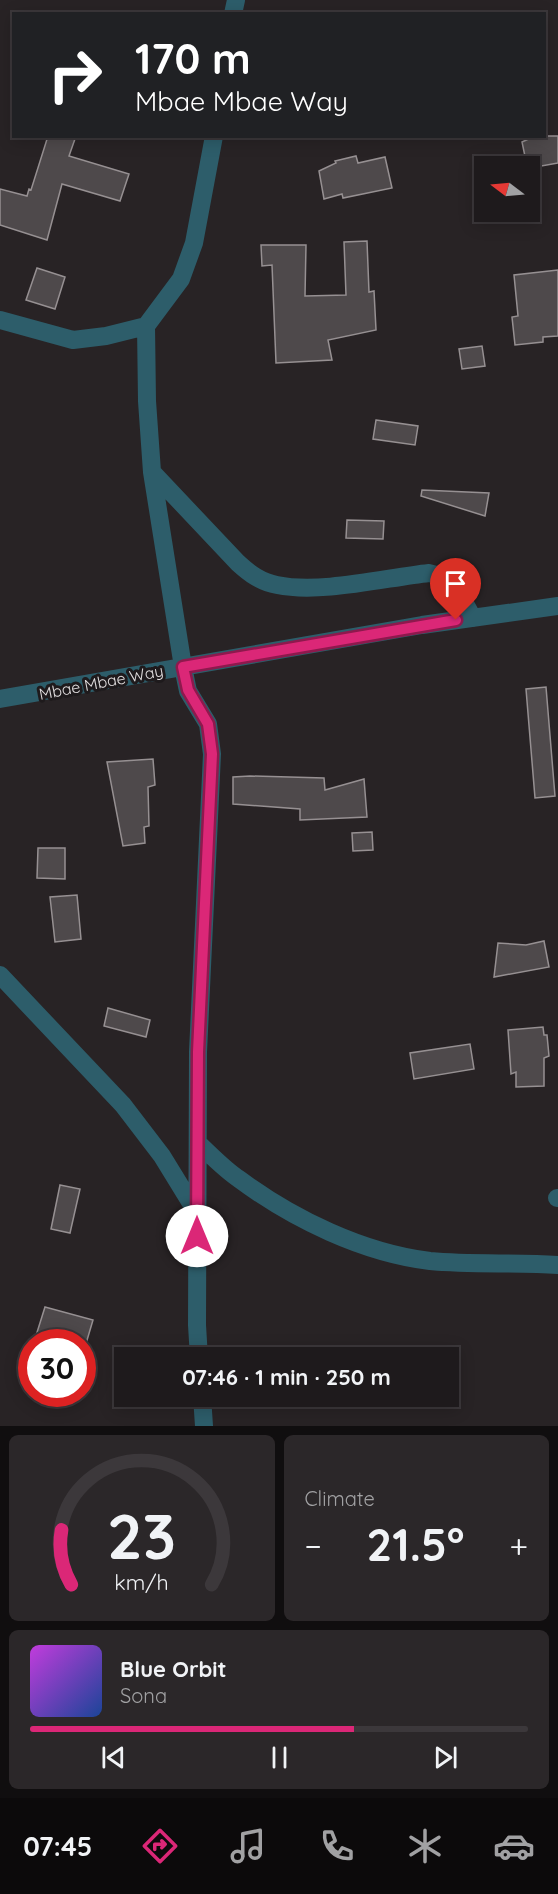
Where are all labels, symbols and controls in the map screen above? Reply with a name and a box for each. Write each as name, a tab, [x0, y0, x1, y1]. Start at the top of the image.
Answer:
text: 170 m	[135, 32, 251, 85]
icon: right	[36, 36, 114, 114]
text: Mbae Mbae Way	[135, 84, 348, 118]
north arrow	[474, 156, 540, 222]
map controls	[474, 156, 540, 222]
pin	[430, 558, 481, 620]
icon: arrive	[439, 567, 472, 600]
street label: Mbae Mbae Way	[37, 660, 165, 704]
position arrow	[165, 1204, 229, 1268]
speed limit sign: 30	[18, 1329, 96, 1407]
text: 07:46 · 1 min · 250 m	[182, 1363, 391, 1391]
text: Climate	[305, 1486, 375, 1511]
text: 23	[107, 1497, 176, 1575]
text: 21.5°	[367, 1516, 464, 1572]
text: −	[305, 1525, 322, 1566]
text: +	[509, 1525, 528, 1566]
text: km/h	[115, 1569, 169, 1595]
text: Blue Orbit	[120, 1655, 226, 1683]
text: Sona	[120, 1683, 167, 1708]
icon: previous	[97, 1741, 130, 1774]
icon: pause	[263, 1741, 296, 1774]
icon: next	[429, 1741, 462, 1774]
icon: directions	[139, 1825, 181, 1867]
icon: music	[227, 1825, 269, 1867]
icon: phone	[316, 1825, 358, 1867]
icon: climate	[404, 1825, 446, 1867]
icon: car	[493, 1825, 535, 1867]
text: 07:45	[23, 1829, 92, 1863]

